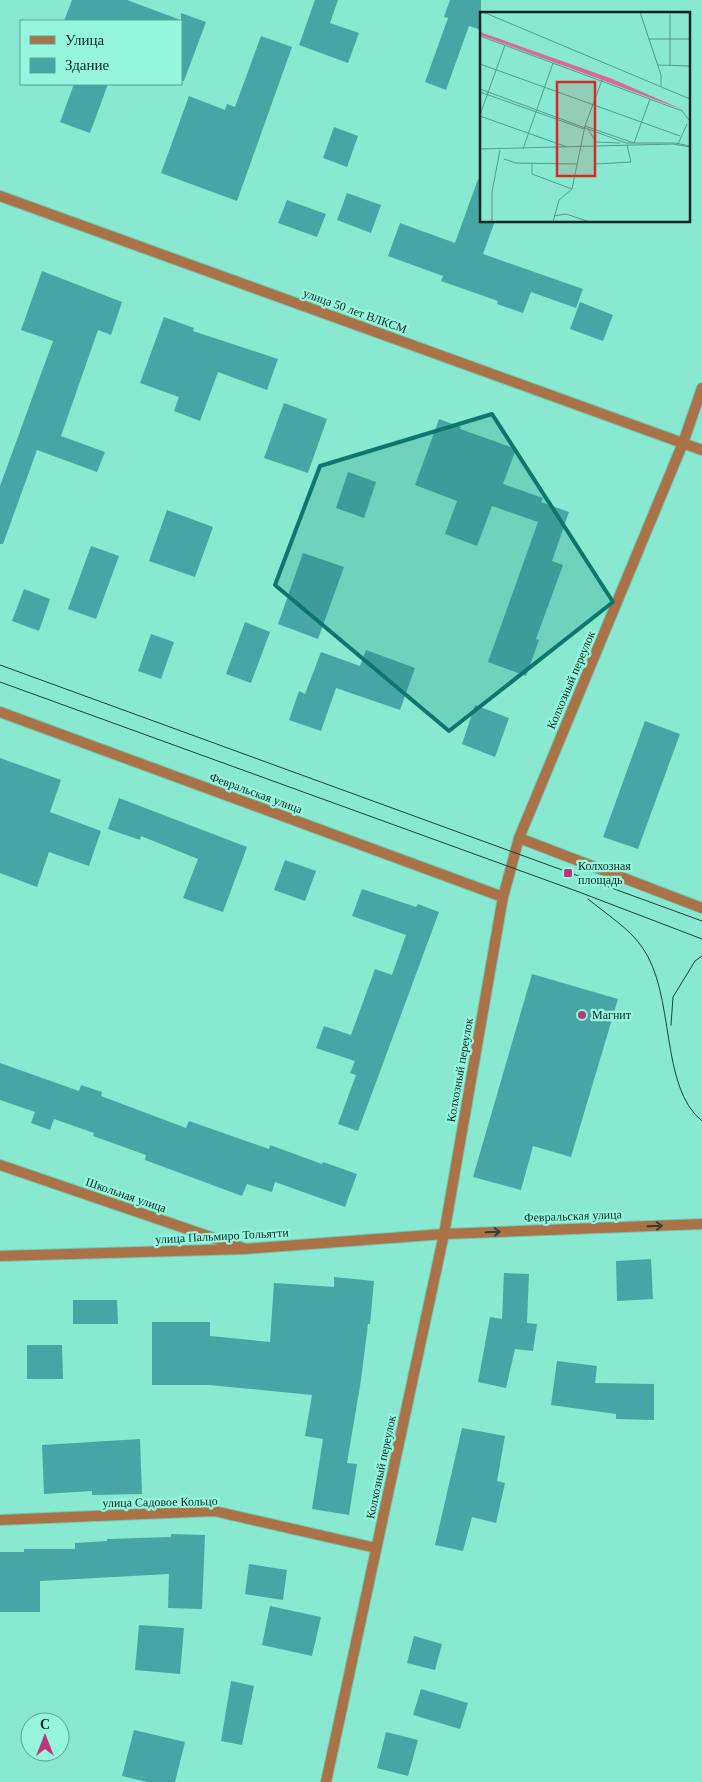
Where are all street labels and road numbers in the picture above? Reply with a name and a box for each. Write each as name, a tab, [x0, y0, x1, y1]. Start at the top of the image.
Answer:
street label: улица 50 лет ВЛКСМ	[301, 286, 409, 336]
street label: Колхозный переулок	[544, 629, 598, 731]
street label: Февральская улица	[208, 770, 305, 817]
street label: Колхозный переулок	[444, 1017, 476, 1123]
street label: Школьная улица	[84, 1175, 169, 1216]
street label: Февральская улица	[524, 1207, 623, 1225]
street label: улица Пальмиро Тольятти	[155, 1225, 290, 1246]
street label: Колхозный переулок	[363, 1414, 399, 1520]
street label: улица Садовое Кольцо	[102, 1494, 218, 1510]

